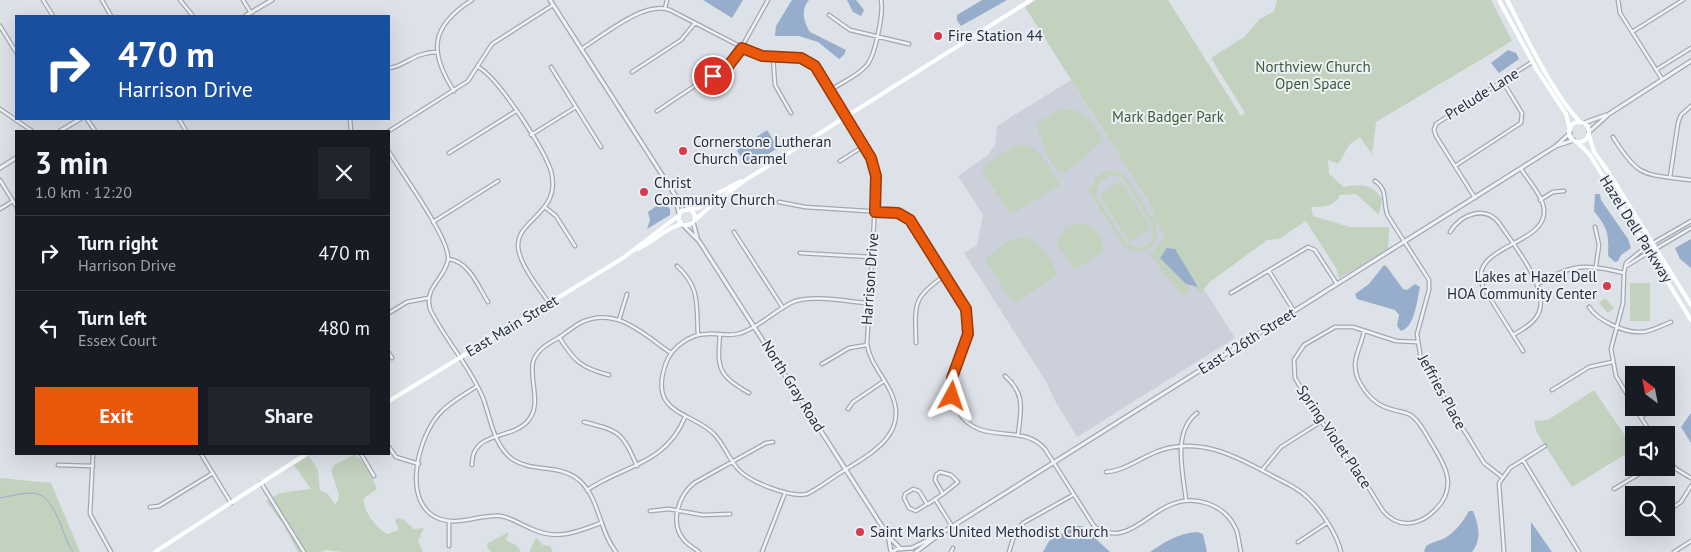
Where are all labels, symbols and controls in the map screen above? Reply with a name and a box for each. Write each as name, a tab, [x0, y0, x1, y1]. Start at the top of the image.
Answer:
place label: Fire Station 44	[948, 26, 1043, 45]
marker: Fire Station 44	[932, 30, 944, 42]
text: 470 m	[118, 31, 215, 77]
icon: right	[35, 35, 100, 100]
pin	[692, 55, 734, 97]
park label: Northview Church Open Space	[1255, 57, 1371, 93]
icon: arrive	[699, 62, 727, 90]
street label: Prelude Lane	[1441, 63, 1522, 124]
text: Harrison Drive	[118, 75, 253, 103]
park label: Mark Badger Park	[1112, 107, 1225, 126]
place label: Cornerstone Lutheran Church Carmel	[693, 132, 831, 168]
text: 3 min	[35, 143, 108, 182]
marker: Cornerstone Lutheran Church Carmel	[677, 145, 689, 157]
button: close	[318, 147, 370, 199]
street label: Hazel Dell Parkway	[1596, 171, 1677, 286]
place label: Christ Community Church	[654, 173, 775, 209]
text: 1.0 km · 12:20	[35, 182, 132, 202]
marker: Christ Community Church	[638, 186, 650, 198]
text: Turn right	[78, 231, 158, 255]
street label: Harrison Drive	[857, 232, 882, 325]
icon: right	[35, 239, 63, 267]
text: 470 m	[318, 241, 370, 265]
text: Harrison Drive	[78, 255, 176, 275]
place label: Lakes at Hazel Dell HOA Community Center	[1447, 267, 1598, 303]
marker: Lakes at Hazel Dell HOA Community Center	[1601, 280, 1613, 292]
street label: East Main Street	[462, 290, 562, 361]
street label: East 126th Street	[1195, 303, 1299, 378]
text: Turn left	[78, 306, 147, 330]
icon: left	[35, 314, 63, 342]
text: 480 m	[318, 316, 370, 340]
text: Essex Court	[78, 330, 157, 350]
street label: North Gray Road	[758, 336, 829, 435]
street label: Jeffries Place	[1414, 350, 1471, 433]
north arrow	[1625, 366, 1675, 416]
map controls	[1625, 366, 1675, 536]
position arrow	[925, 369, 977, 421]
street label: Spring Violet Place	[1293, 381, 1376, 492]
button: Exit	[35, 387, 198, 445]
button: Share	[208, 387, 370, 445]
button: sound	[1625, 426, 1675, 476]
button: search	[1625, 486, 1675, 536]
place label: Saint Marks United Methodist Church	[870, 522, 1109, 541]
marker: Saint Marks United Methodist Church	[854, 526, 866, 538]

